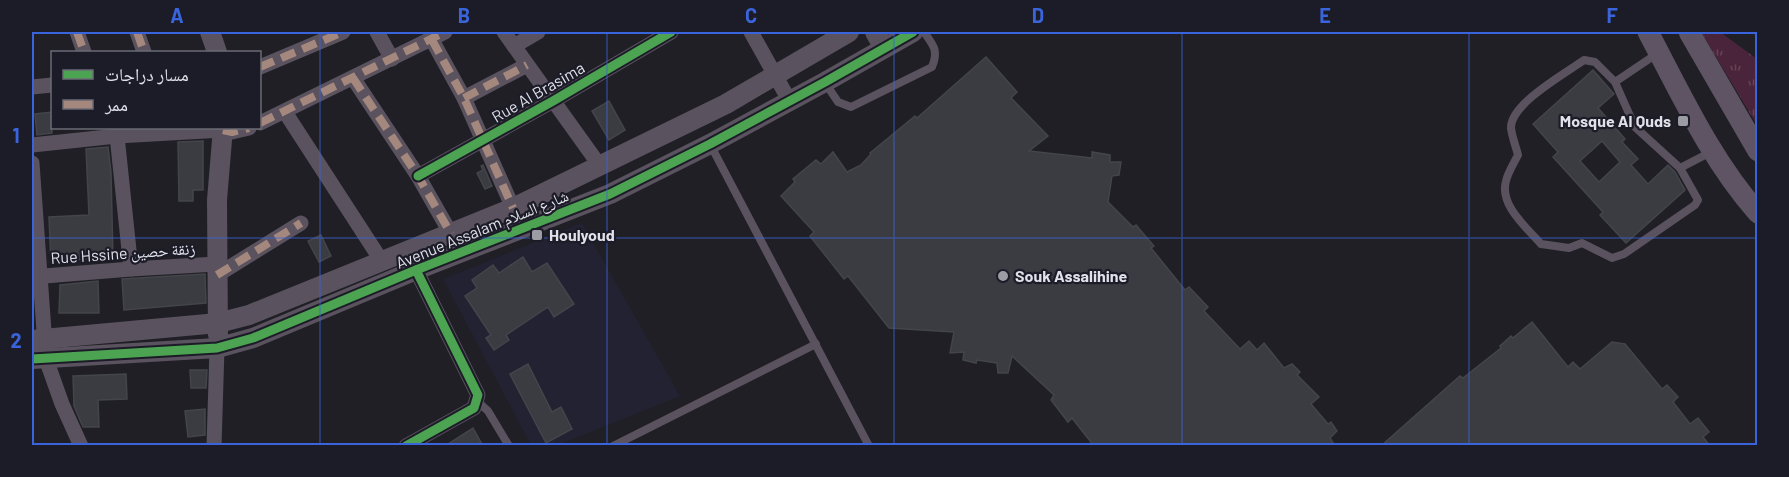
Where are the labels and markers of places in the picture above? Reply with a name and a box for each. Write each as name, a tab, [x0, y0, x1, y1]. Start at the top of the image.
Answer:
place label: Mosque Al Quds	[1560, 111, 1671, 130]
marker: Mosque Al Quds	[1676, 114, 1690, 128]
place label: Houlyoud	[549, 225, 615, 244]
marker: Houlyoud	[530, 228, 544, 242]
place label: Souk Assalihine	[1015, 266, 1128, 285]
marker: Souk Assalihine	[996, 269, 1010, 283]

